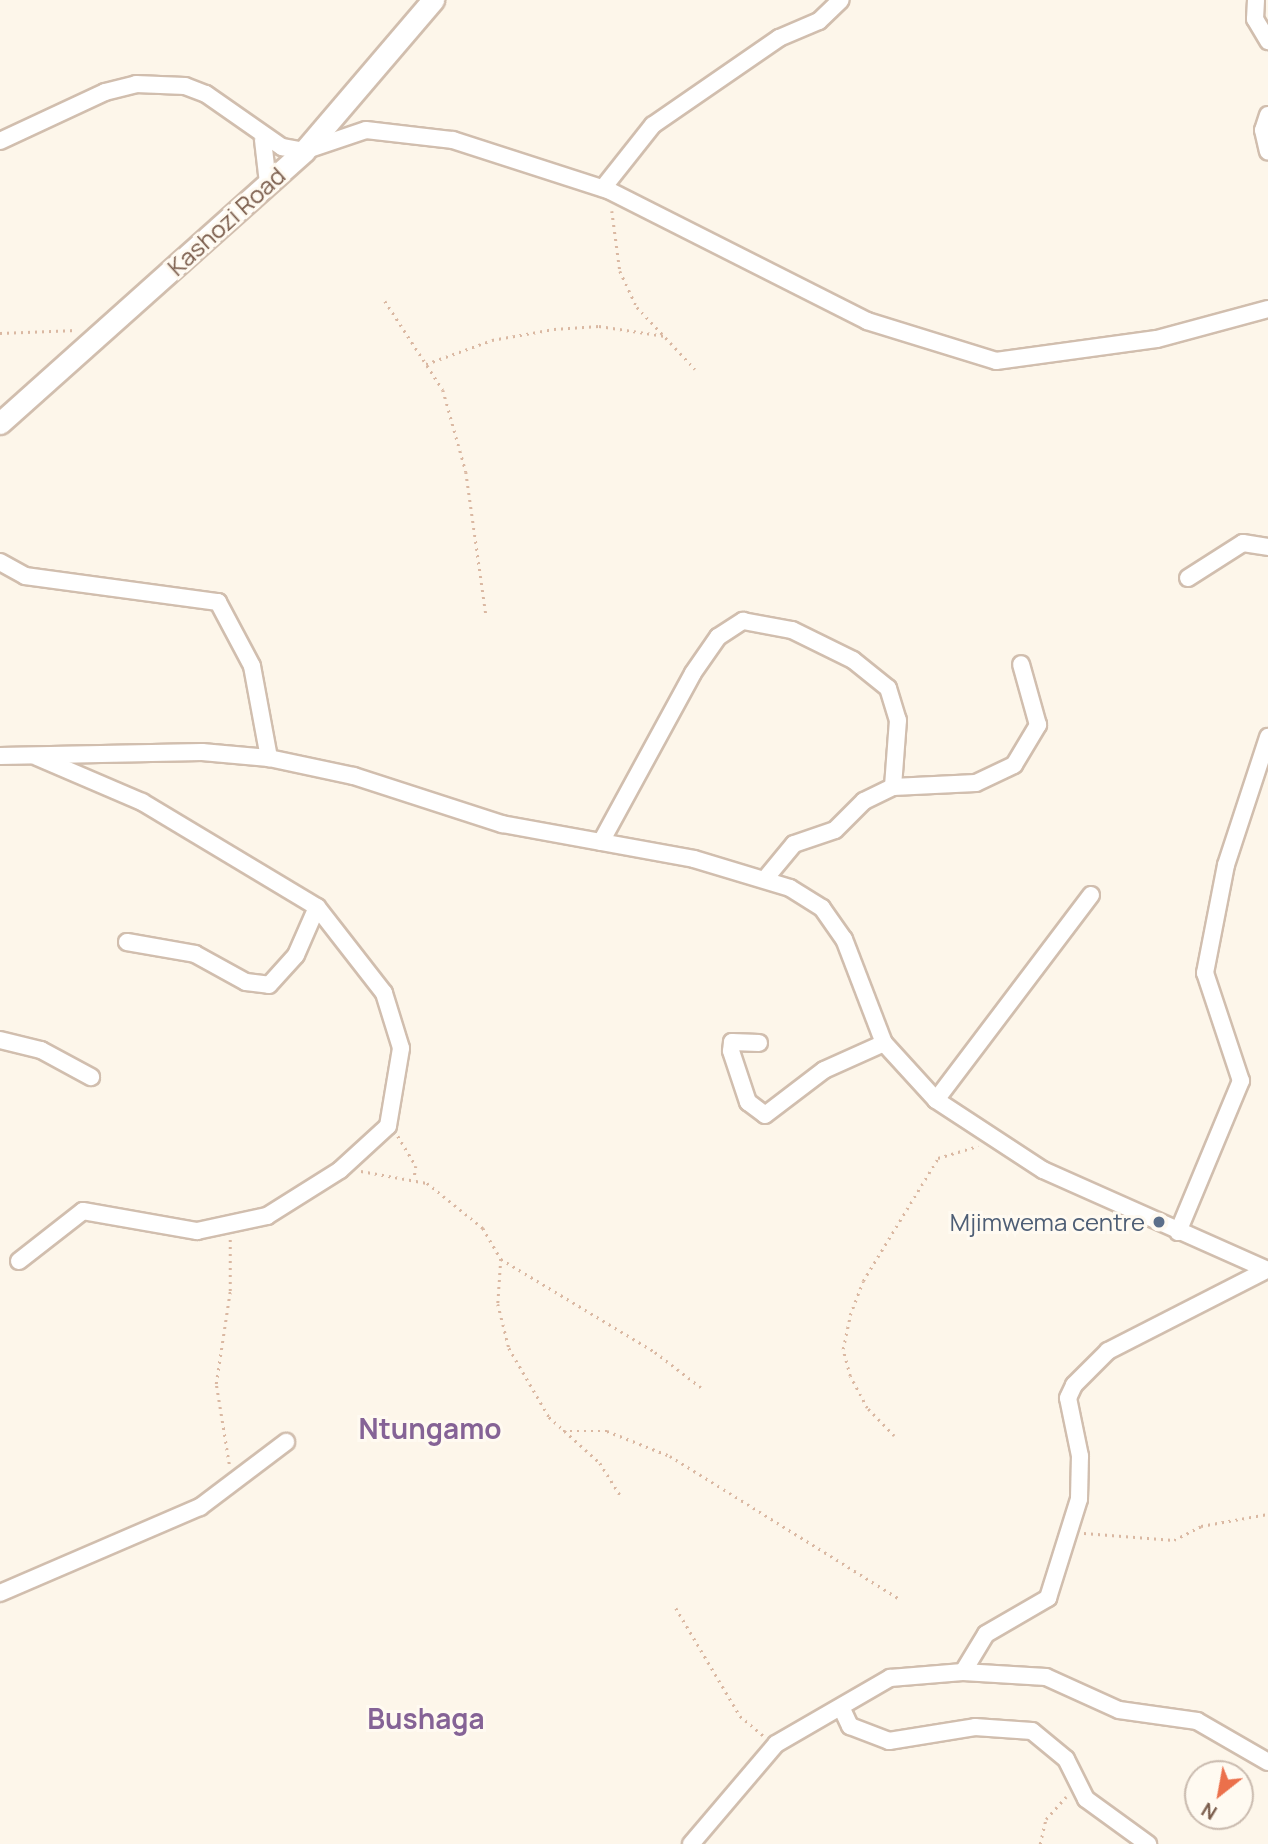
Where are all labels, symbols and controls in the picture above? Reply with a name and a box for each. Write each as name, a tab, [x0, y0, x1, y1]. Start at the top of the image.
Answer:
street label: Kashozi Road	[161, 161, 291, 281]
place label: Mjimwema centre	[950, 1208, 1145, 1236]
marker: Mjimwema centre	[1151, 1214, 1167, 1230]
district label: Ntungamo	[359, 1411, 501, 1445]
district label: Bushaga	[367, 1701, 485, 1735]
north arrow	[1184, 1760, 1254, 1830]
text: N	[1197, 1797, 1222, 1826]

